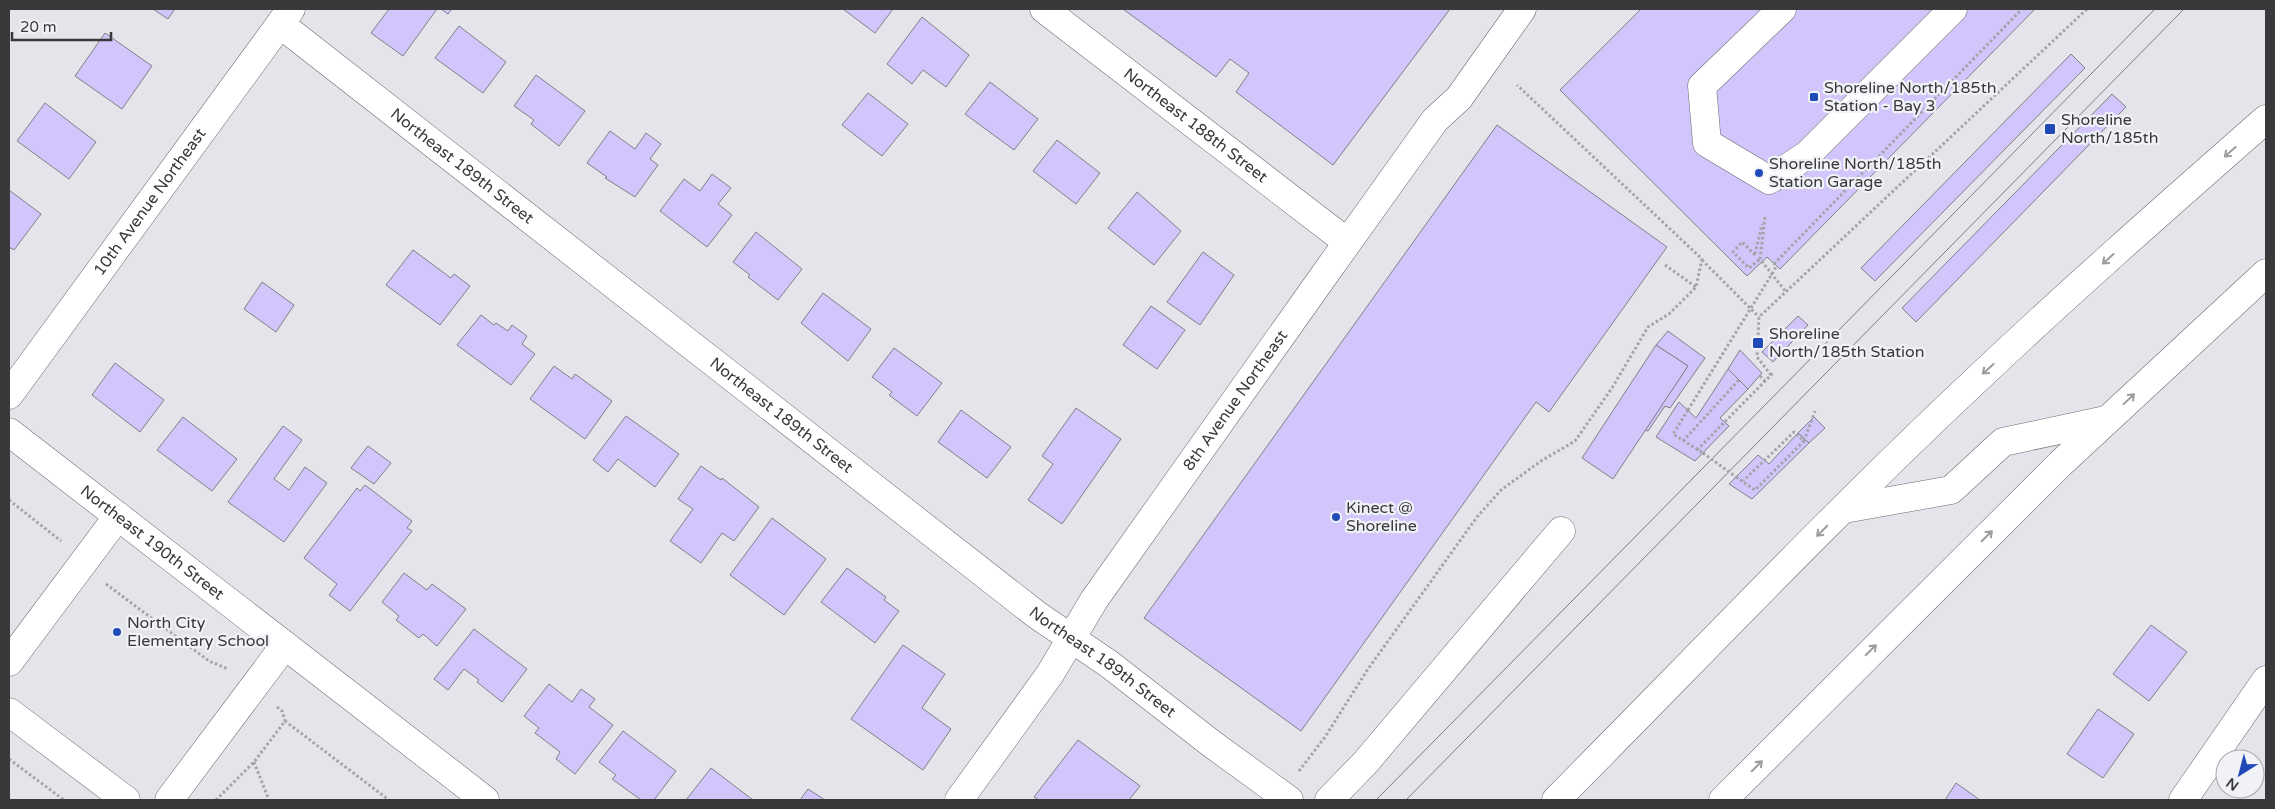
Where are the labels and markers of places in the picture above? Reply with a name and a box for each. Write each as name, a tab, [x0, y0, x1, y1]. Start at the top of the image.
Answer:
place label: Shoreline North/185th Station - Bay 3	[1824, 78, 1997, 116]
marker: Shoreline North/185th Station - Bay 3	[1808, 91, 1820, 103]
place label: Shoreline North/185th	[2061, 110, 2158, 148]
marker: Shoreline North/185th	[2043, 122, 2057, 136]
place label: Shoreline North/185th Station Garage	[1769, 154, 1942, 192]
marker: Shoreline North/185th Station Garage	[1753, 167, 1765, 179]
place label: Shoreline North/185th Station	[1769, 324, 1925, 362]
marker: Shoreline North/185th Station	[1751, 336, 1765, 350]
place label: Kinect @ Shoreline	[1346, 498, 1417, 536]
marker: Kinect @ Shoreline	[1330, 511, 1342, 523]
place label: North City Elementary School	[127, 613, 269, 651]
marker: North City Elementary School	[111, 626, 123, 638]

